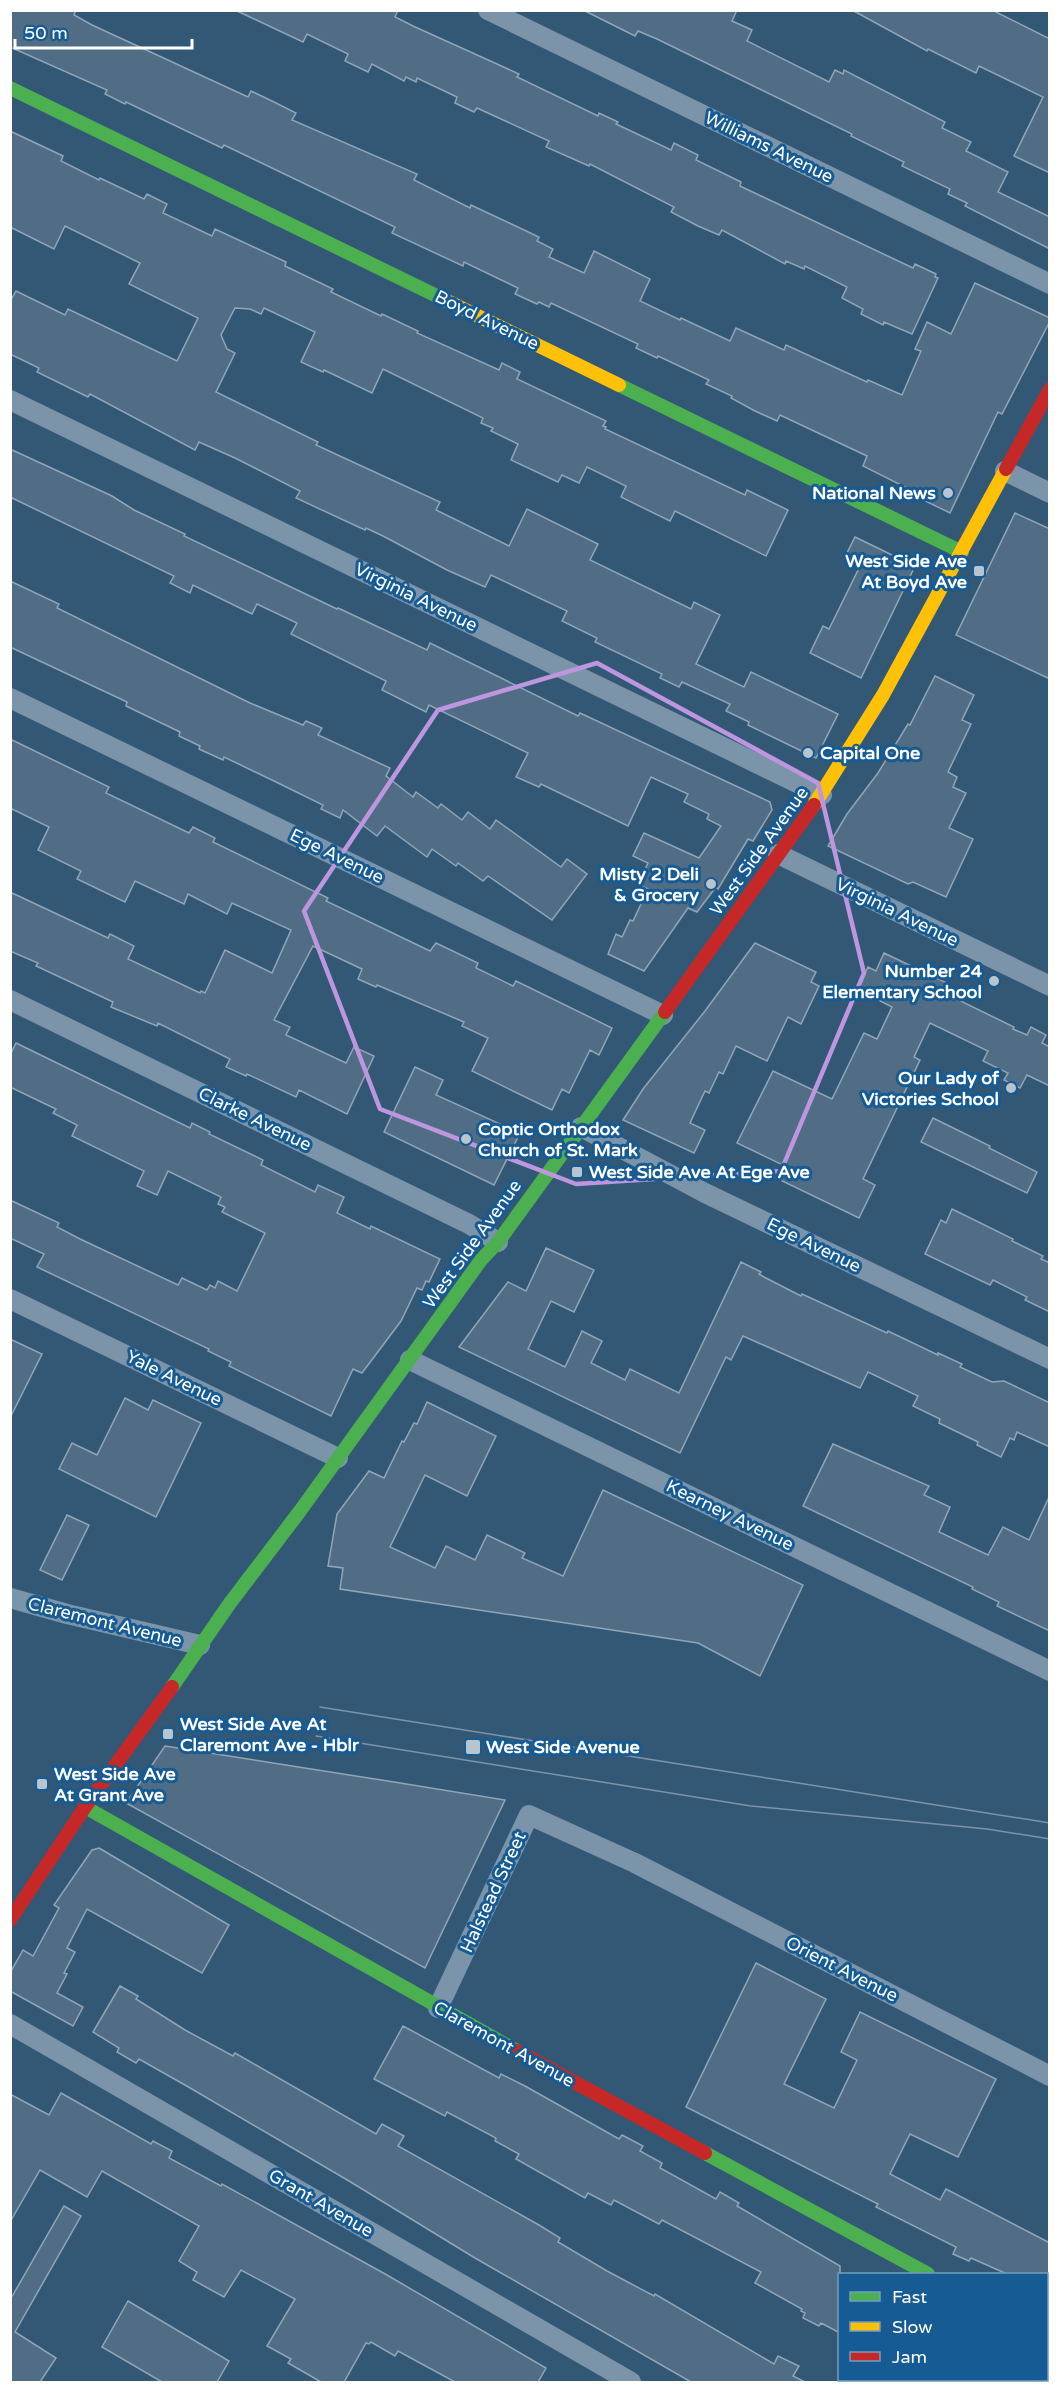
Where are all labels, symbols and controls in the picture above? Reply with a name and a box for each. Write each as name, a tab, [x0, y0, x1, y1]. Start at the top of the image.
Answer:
scale bar	[15, 12, 192, 50]
text: 50 m	[24, 22, 68, 44]
street label: Williams Avenue	[701, 106, 837, 188]
street label: Boyd Avenue	[431, 285, 543, 355]
place label: National News	[812, 482, 936, 504]
marker: National News	[941, 486, 955, 500]
place label: West Side Ave At Boyd Ave	[845, 550, 967, 593]
street label: Virginia Avenue	[351, 558, 481, 636]
marker: West Side Ave At Boyd Ave	[972, 564, 986, 578]
place label: Capital One	[820, 742, 920, 764]
marker: Capital One	[801, 746, 815, 760]
street label: West Side Avenue	[705, 782, 813, 920]
street label: Ege Avenue	[286, 824, 388, 888]
place label: Misty 2 Deli & Grocery	[599, 863, 699, 906]
street label: Virginia Avenue	[832, 873, 962, 951]
marker: Misty 2 Deli & Grocery	[704, 877, 718, 891]
place label: Number 24 Elementary School	[822, 960, 983, 1003]
marker: Number 24 Elementary School	[987, 974, 1001, 988]
place label: Our Lady of Victories School	[862, 1067, 1000, 1110]
marker: Our Lady of Victories School	[1004, 1081, 1018, 1095]
street label: Clarke Avenue	[195, 1082, 315, 1156]
place label: Coptic Orthodox Church of St. Mark	[478, 1118, 638, 1161]
marker: Coptic Orthodox Church of St. Mark	[459, 1132, 473, 1146]
place label: West Side Ave At Ege Ave	[589, 1161, 810, 1183]
marker: West Side Ave At Ege Ave	[570, 1165, 584, 1179]
street label: West Side Avenue	[418, 1175, 526, 1313]
street label: Ege Avenue	[763, 1213, 865, 1277]
street label: Yale Avenue	[122, 1345, 226, 1411]
street label: Kearney Avenue	[663, 1475, 797, 1555]
street label: Claremont Avenue	[26, 1592, 184, 1652]
place label: West Side Ave At Claremont Ave - Hblr	[180, 1713, 360, 1756]
marker: West Side Ave At Claremont Ave - Hblr	[161, 1727, 175, 1741]
place label: West Side Avenue	[486, 1736, 640, 1758]
marker: West Side Avenue	[464, 1738, 482, 1756]
place label: West Side Ave At Grant Ave	[54, 1763, 176, 1806]
marker: West Side Ave At Grant Ave	[35, 1777, 49, 1791]
street label: Halstead Street	[455, 1828, 531, 1956]
street label: Orient Avenue	[782, 1931, 902, 2007]
street label: Claremont Avenue	[430, 1996, 578, 2092]
street label: Grant Avenue	[265, 2164, 377, 2242]
legend	[838, 2273, 1048, 2381]
text: Fast	[892, 2286, 927, 2308]
text: Slow	[892, 2316, 933, 2338]
text: Jam	[892, 2346, 927, 2368]

